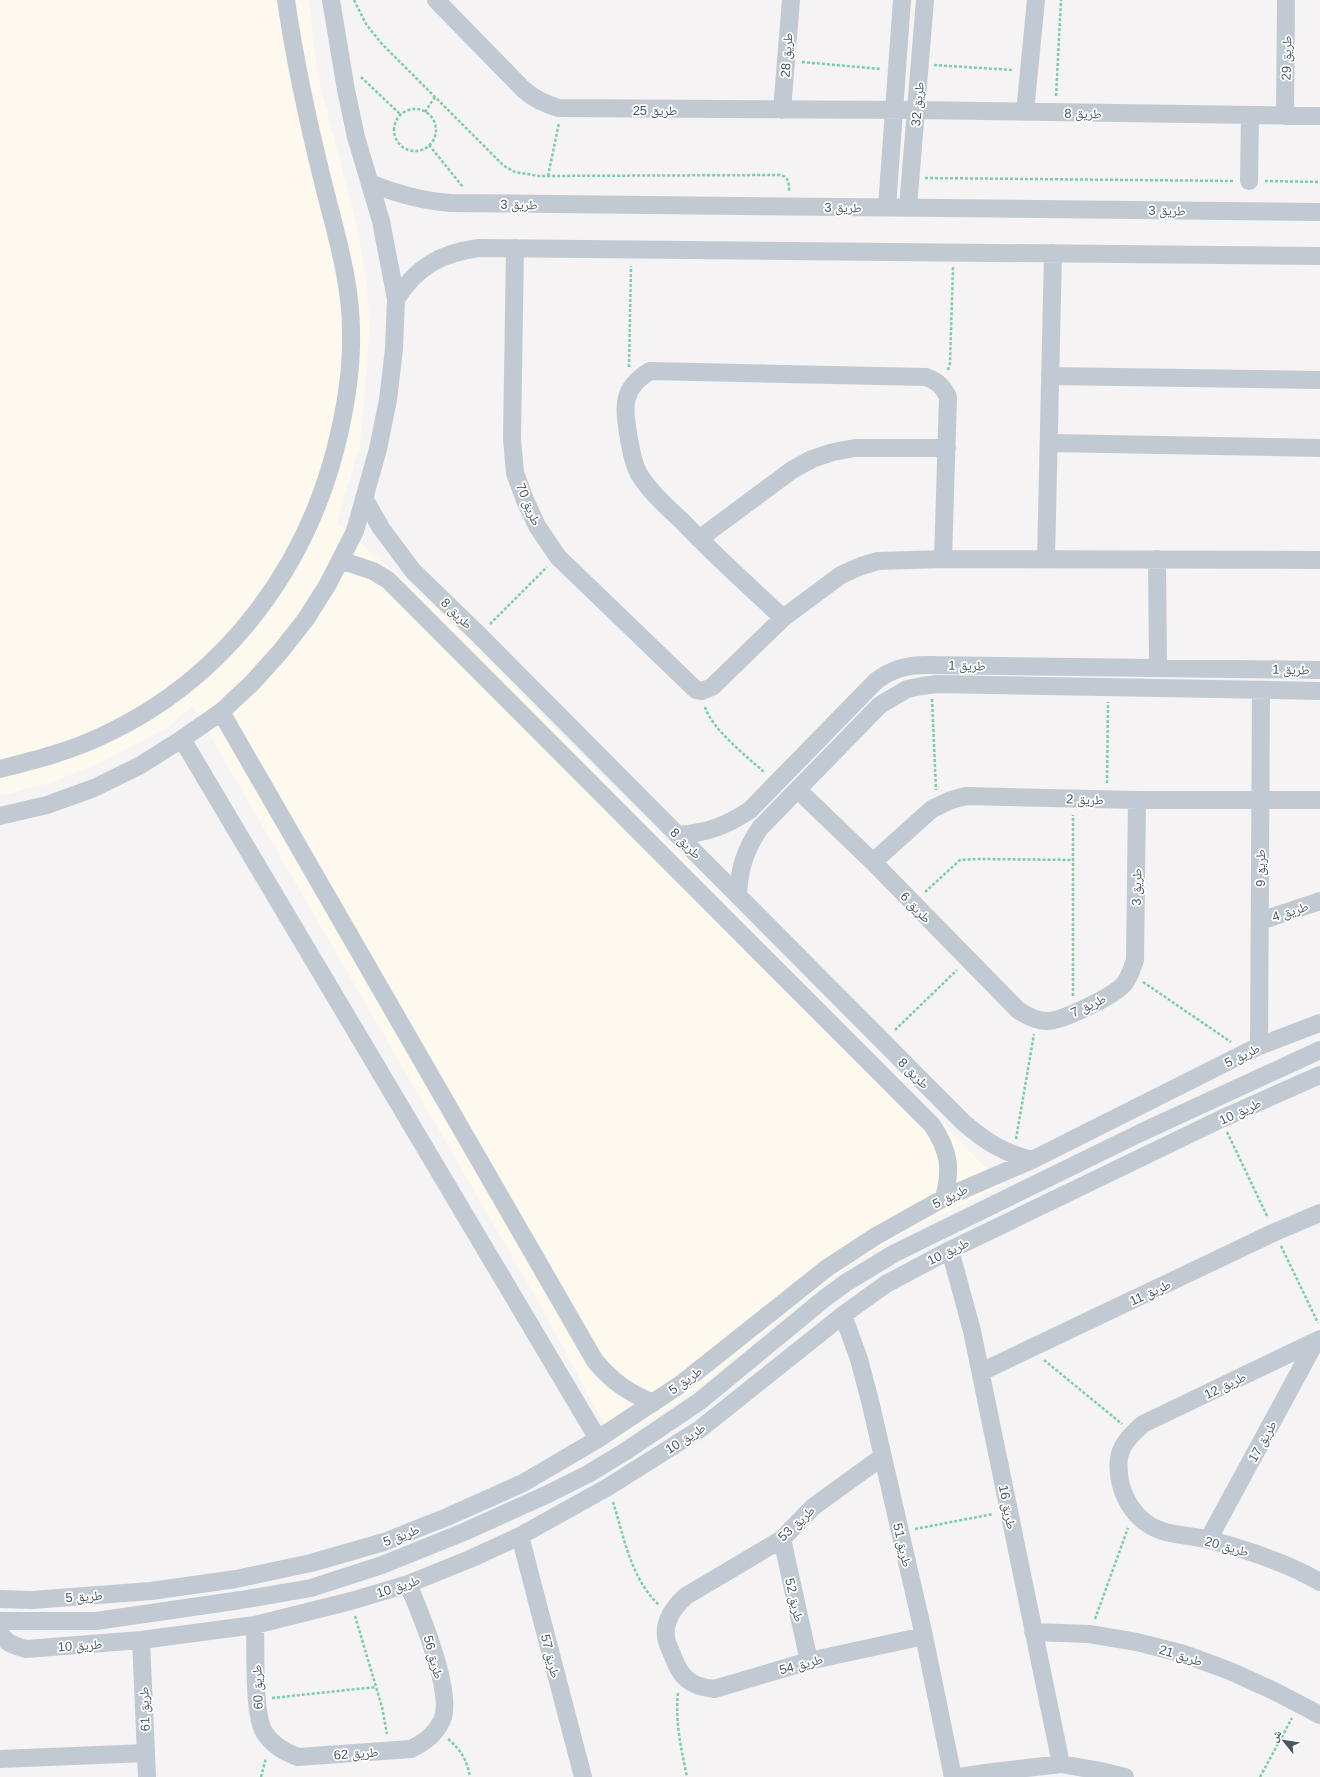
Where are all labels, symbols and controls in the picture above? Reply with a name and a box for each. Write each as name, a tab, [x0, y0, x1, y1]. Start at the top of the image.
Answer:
street label: طريق 28	[777, 32, 797, 78]
street label: طريق 29	[1279, 36, 1295, 81]
street label: طريق 32	[908, 81, 928, 127]
street label: طريق 25	[633, 103, 677, 119]
street label: طريق 8	[1064, 106, 1102, 122]
street label: طريق 3	[500, 197, 538, 213]
street label: طريق 3	[824, 200, 862, 216]
street label: طريق 3	[1148, 203, 1186, 219]
street label: طريق 70	[512, 481, 544, 528]
street label: طريق 8	[437, 595, 475, 632]
street label: طريق 1	[948, 658, 986, 674]
street label: طريق 1	[1272, 662, 1310, 678]
street label: طريق 2	[1066, 791, 1104, 809]
street label: طريق 8	[666, 825, 704, 863]
street label: طريق 9	[1253, 849, 1269, 887]
street label: طريق 3	[1129, 868, 1145, 906]
street label: طريق 6	[897, 889, 934, 927]
street label: طريق 4	[1270, 899, 1311, 925]
street label: طريق 7	[1068, 991, 1109, 1021]
street label: طريق 5	[1222, 1040, 1263, 1071]
street label: طريق 8	[894, 1055, 932, 1093]
street label: طريق 10	[1217, 1095, 1264, 1129]
street label: طريق 5	[930, 1181, 971, 1212]
street label: طريق 10	[925, 1235, 972, 1269]
street label: طريق 11	[1127, 1276, 1174, 1309]
street label: طريق 5	[666, 1363, 705, 1398]
street label: طريق 12	[1202, 1369, 1249, 1403]
street label: طريق 17	[1245, 1418, 1281, 1465]
street label: طريق 10	[662, 1420, 709, 1458]
street label: طريق 16	[995, 1484, 1019, 1531]
street label: طريق 53	[775, 1503, 818, 1545]
street label: طريق 5	[381, 1522, 422, 1550]
street label: طريق 51	[889, 1522, 915, 1569]
street label: طريق 20	[1203, 1533, 1250, 1560]
street label: طريق 10	[375, 1572, 422, 1601]
street label: طريق 52	[781, 1577, 807, 1624]
street label: طريق 5	[65, 1588, 103, 1606]
street label: طريق 57	[537, 1633, 563, 1680]
street label: طريق 56	[420, 1634, 447, 1681]
street label: طريق 10	[57, 1636, 103, 1656]
street label: طريق 21	[1157, 1642, 1204, 1670]
street label: طريق 54	[778, 1651, 825, 1678]
street label: طريق 60	[249, 1664, 267, 1710]
street label: طريق 61	[136, 1686, 154, 1732]
north arrow	[1264, 1721, 1304, 1761]
text: ش	[1267, 1728, 1285, 1745]
street label: طريق 62	[333, 1744, 379, 1764]

